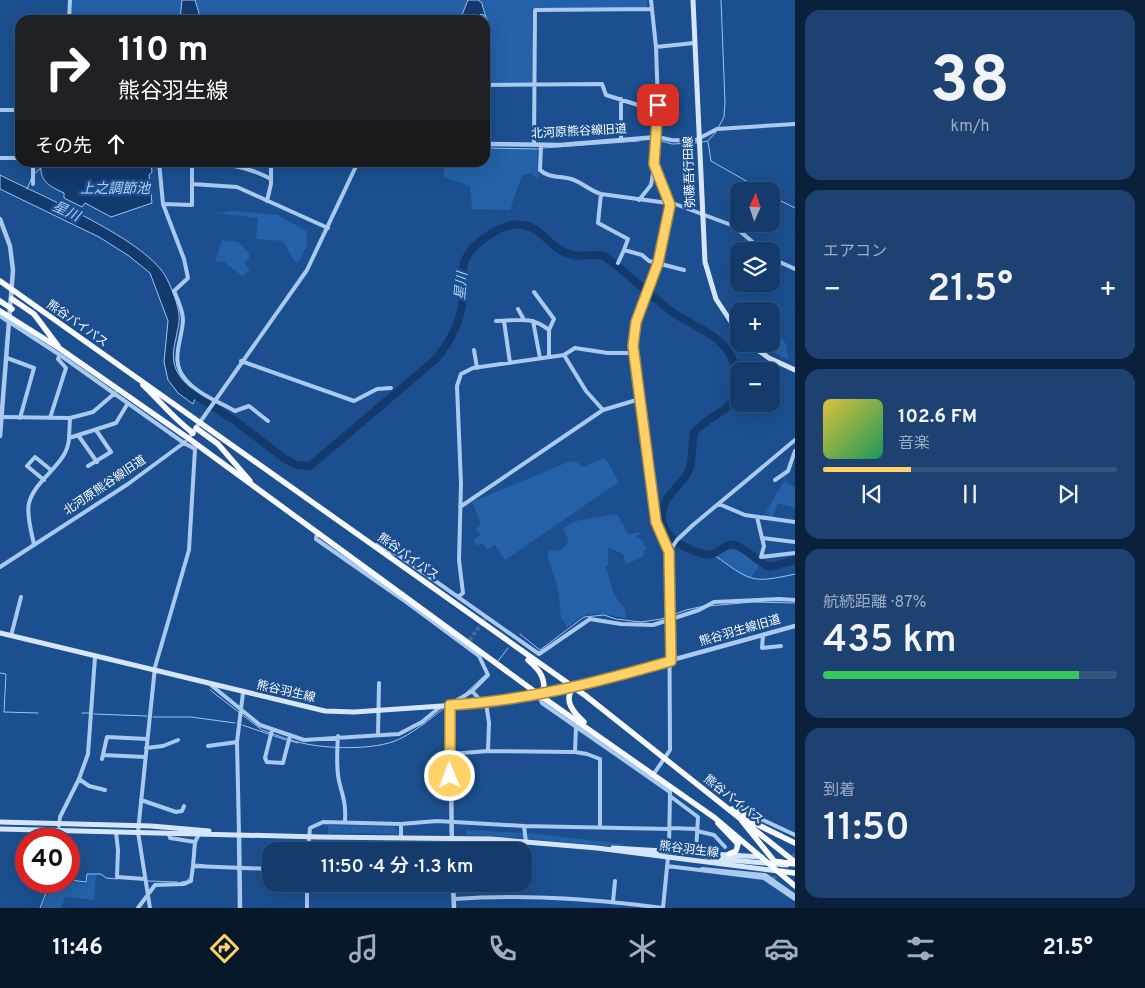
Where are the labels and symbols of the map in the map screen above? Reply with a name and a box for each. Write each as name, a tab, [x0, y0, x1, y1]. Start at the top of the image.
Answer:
pin	[637, 84, 679, 126]
street label: 北河原熊谷線旧道	[531, 121, 627, 143]
street label: 弥藤吾行田線	[681, 136, 699, 208]
water label: 上之調節池	[80, 181, 152, 198]
north arrow	[730, 182, 780, 232]
water label: 星川	[50, 198, 84, 226]
water label: 星川	[452, 269, 472, 301]
street label: 熊谷バイパス	[43, 297, 111, 351]
street label: 北河原熊谷線旧道	[61, 453, 149, 519]
street label: 熊谷バイパス	[374, 530, 442, 584]
street label: 熊谷羽生線旧道	[697, 612, 783, 650]
street label: 熊谷羽生線	[255, 677, 317, 707]
position arrow	[423, 749, 475, 801]
street label: 熊谷バイパス	[700, 772, 766, 828]
speed limit sign: 40	[15, 828, 80, 893]
street label: 熊谷羽生線	[658, 838, 720, 862]

